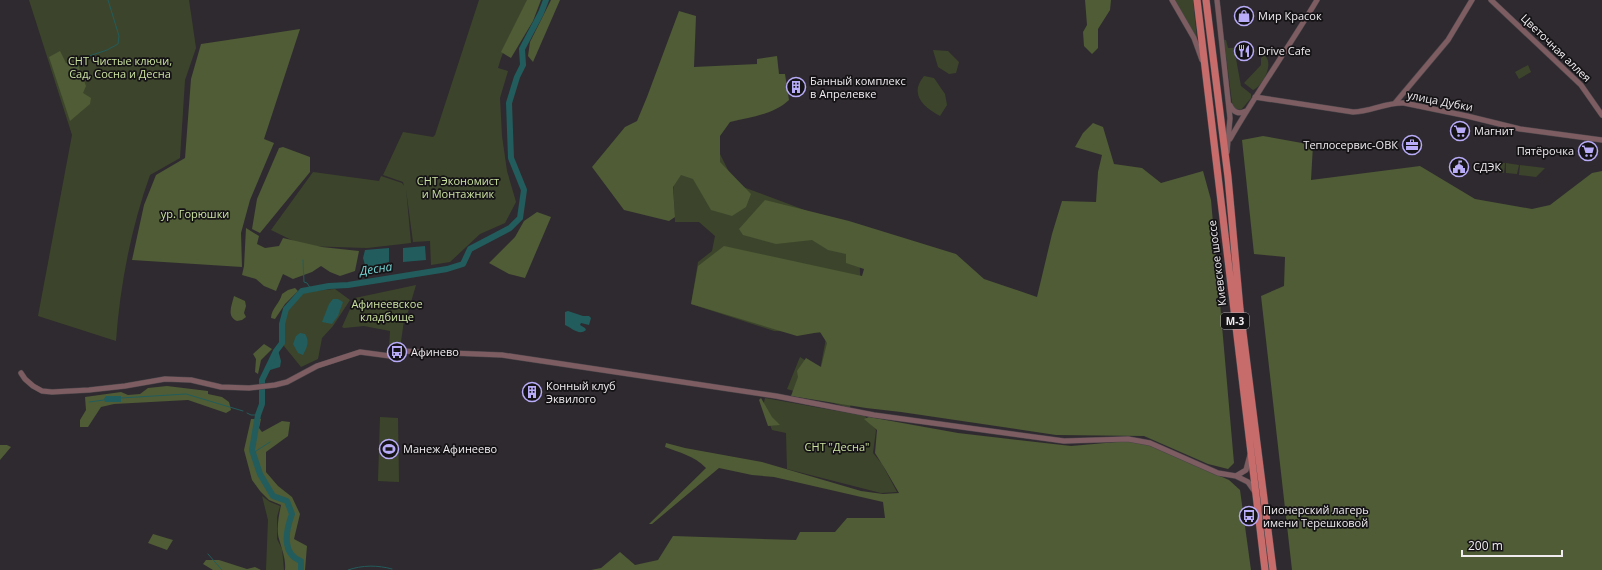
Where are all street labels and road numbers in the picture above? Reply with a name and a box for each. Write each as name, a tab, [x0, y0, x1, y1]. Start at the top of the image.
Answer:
street label: Цветочная аллея	[1518, 10, 1595, 85]
street label: улица Дубки	[1406, 87, 1474, 114]
street label: Киевское шоссе	[1204, 220, 1229, 307]
road number: М-3	[1221, 313, 1249, 329]

